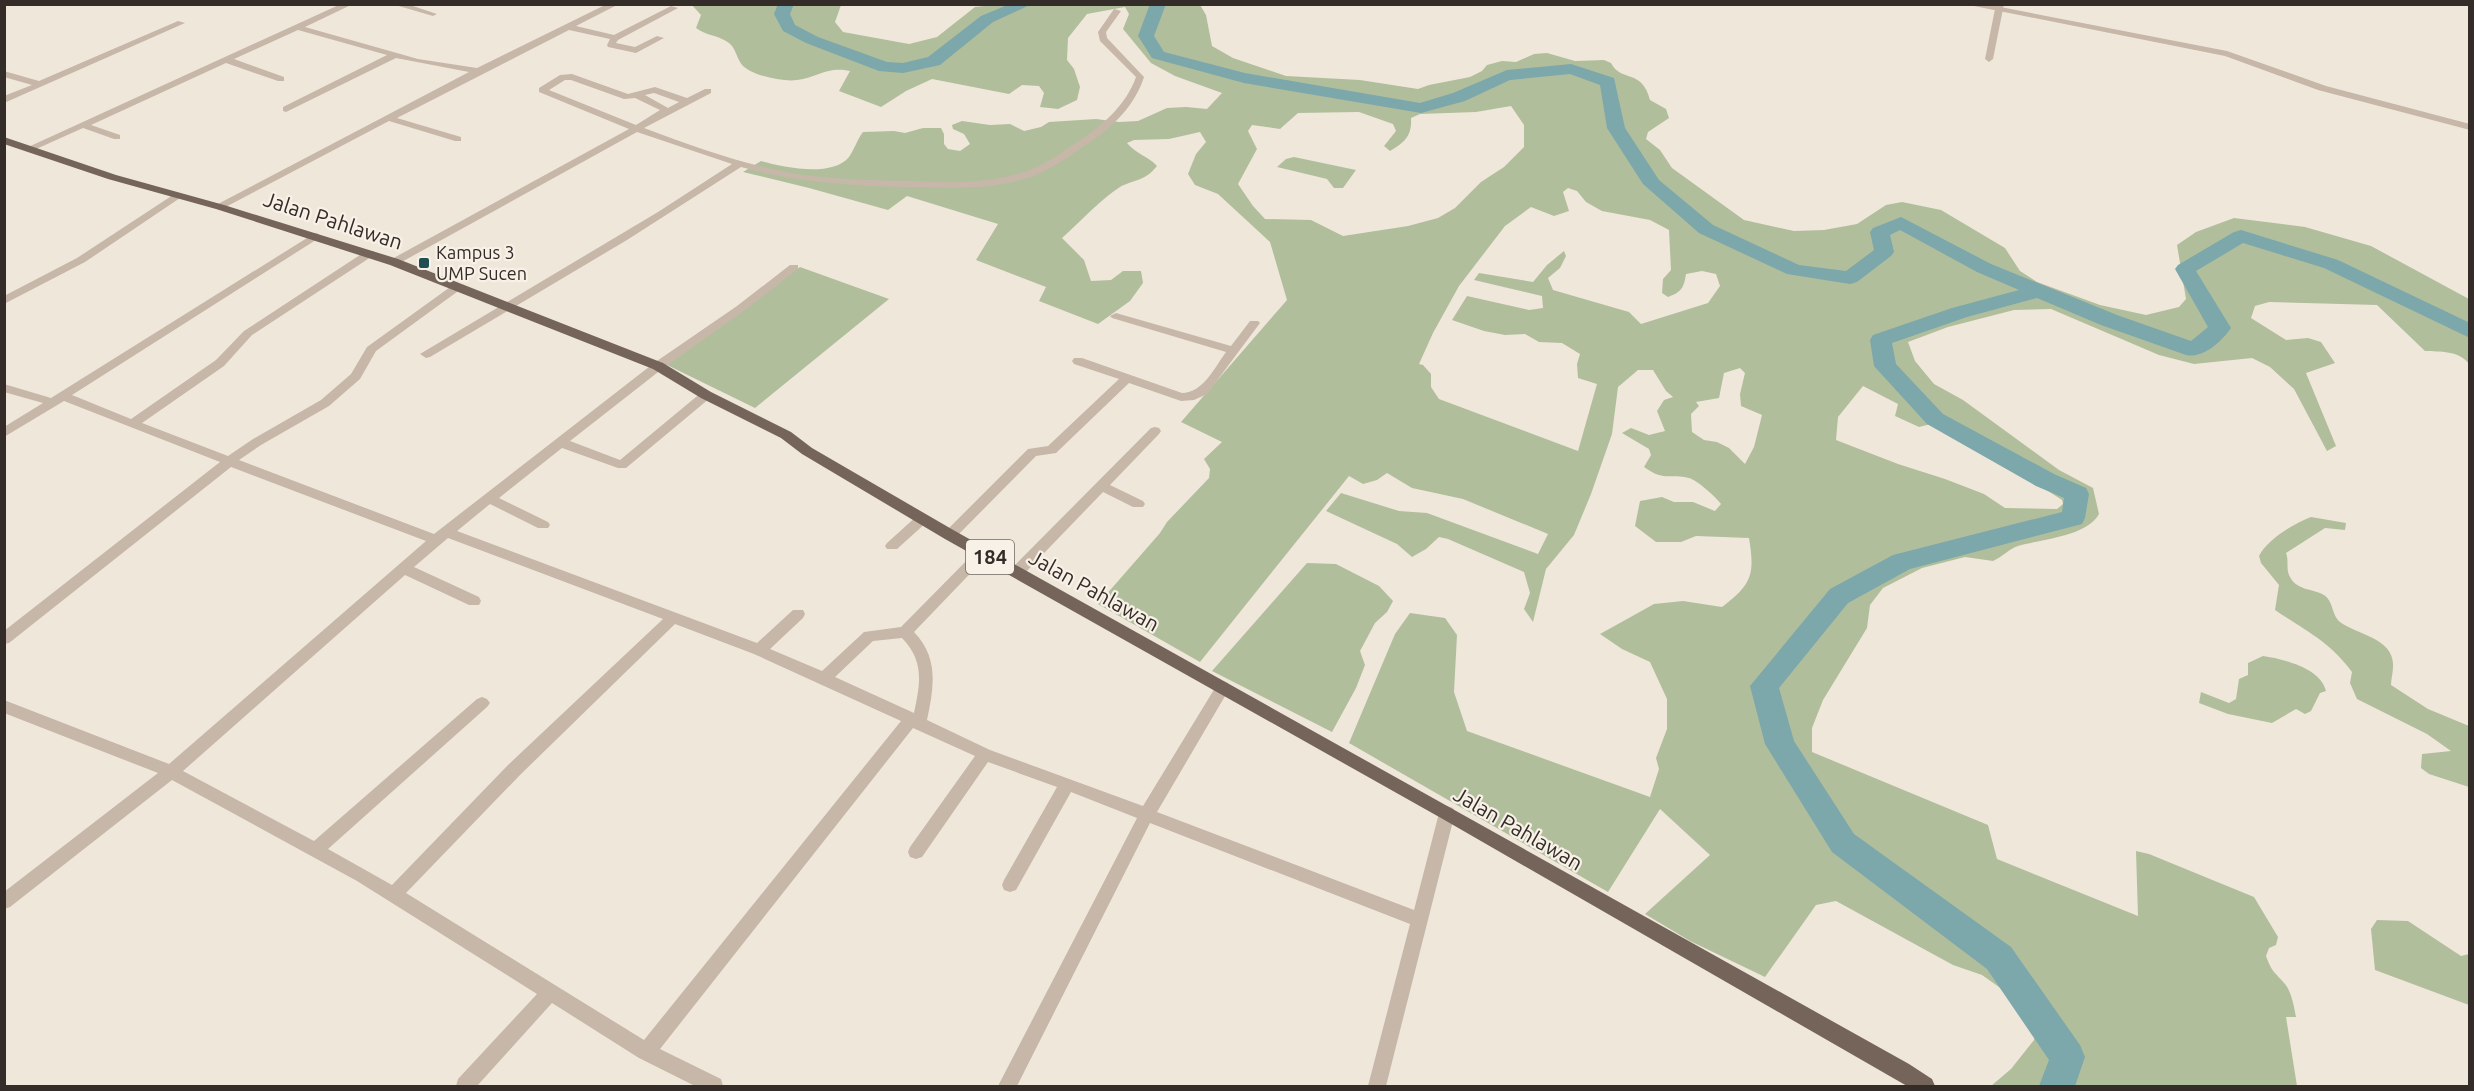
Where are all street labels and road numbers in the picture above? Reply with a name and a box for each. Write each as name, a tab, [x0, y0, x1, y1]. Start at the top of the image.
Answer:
street label: Jalan Pahlawan	[261, 186, 406, 254]
road number: 184	[966, 540, 1014, 574]
street label: Jalan Pahlawan	[1025, 545, 1164, 636]
street label: Jalan Pahlawan	[1450, 782, 1587, 875]

